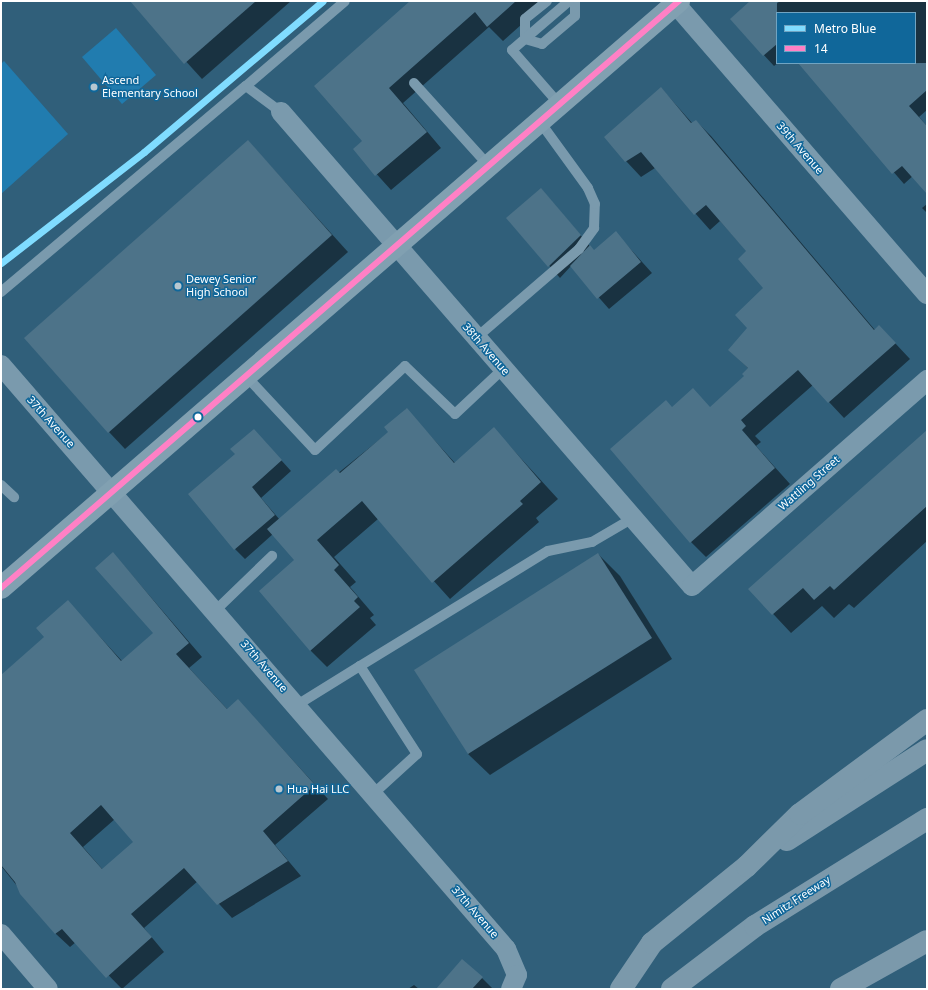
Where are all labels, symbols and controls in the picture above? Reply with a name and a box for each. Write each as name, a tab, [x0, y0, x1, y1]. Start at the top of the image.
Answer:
legend	[776, 12, 916, 64]
text: Metro Blue	[814, 20, 876, 37]
text: 14	[814, 40, 828, 57]
place label: Ascend Elementary School	[102, 74, 198, 100]
marker: Ascend Elementary School	[89, 82, 99, 92]
street label: 39th Avenue	[774, 119, 826, 177]
place label: Dewey Senior High School	[186, 273, 256, 299]
marker: Dewey Senior High School	[173, 281, 183, 291]
street label: 38th Avenue	[460, 320, 512, 378]
street label: 37th Avenue	[24, 393, 78, 451]
unlabelled marker	[193, 412, 203, 422]
street label: Wattling Street	[776, 453, 842, 513]
street label: 37th Avenue	[238, 637, 290, 695]
place label: Hua Hai LLC	[287, 782, 349, 796]
marker: Hua Hai LLC	[274, 784, 284, 794]
street label: Nimitz Freeway	[759, 873, 833, 927]
street label: 37th Avenue	[449, 883, 501, 941]

